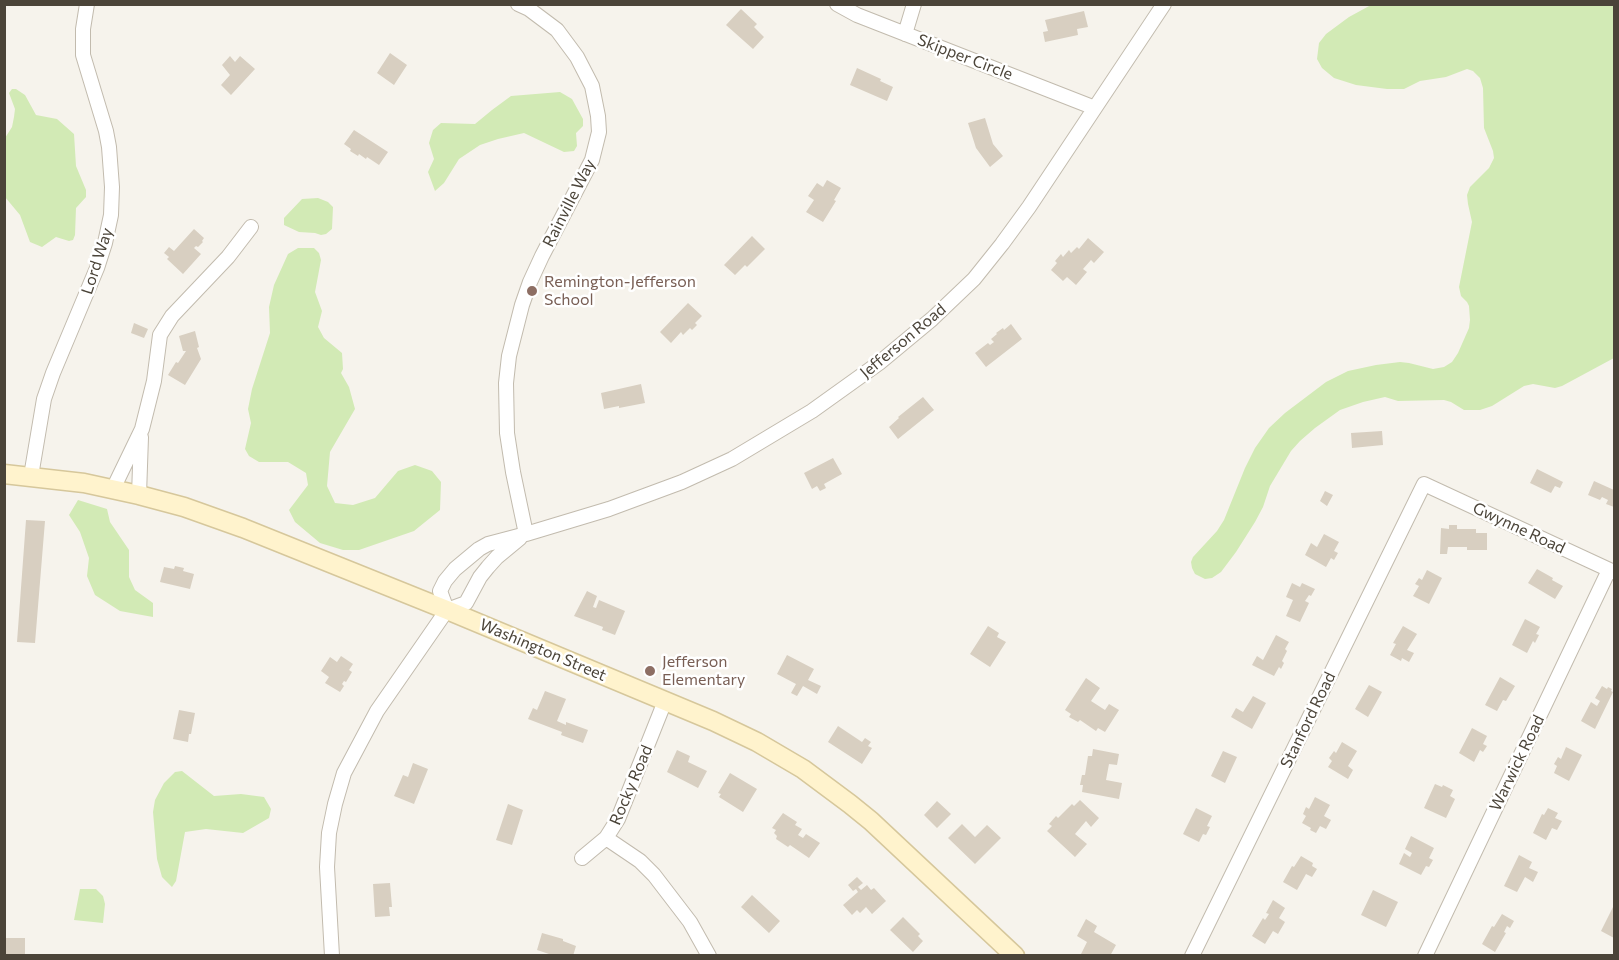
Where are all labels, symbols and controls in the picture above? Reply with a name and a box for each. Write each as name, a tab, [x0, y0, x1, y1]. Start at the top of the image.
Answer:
street label: Skipper Circle	[915, 30, 1015, 84]
street label: Rainville Way	[539, 156, 599, 250]
street label: Lord Way	[77, 225, 117, 297]
place label: Remington-Jefferson School	[544, 272, 696, 310]
marker: Remington-Jefferson School	[525, 284, 539, 298]
street label: Jefferson Road	[856, 300, 950, 382]
street label: Gwynne Road	[1470, 498, 1568, 558]
street label: Washington Street	[477, 615, 609, 685]
place label: Jefferson Elementary	[662, 652, 745, 690]
marker: Jefferson Elementary	[643, 664, 657, 678]
street label: Stanford Road	[1276, 669, 1340, 771]
street label: Warwick Road	[1486, 712, 1548, 814]
street label: Rocky Road	[606, 742, 656, 828]

